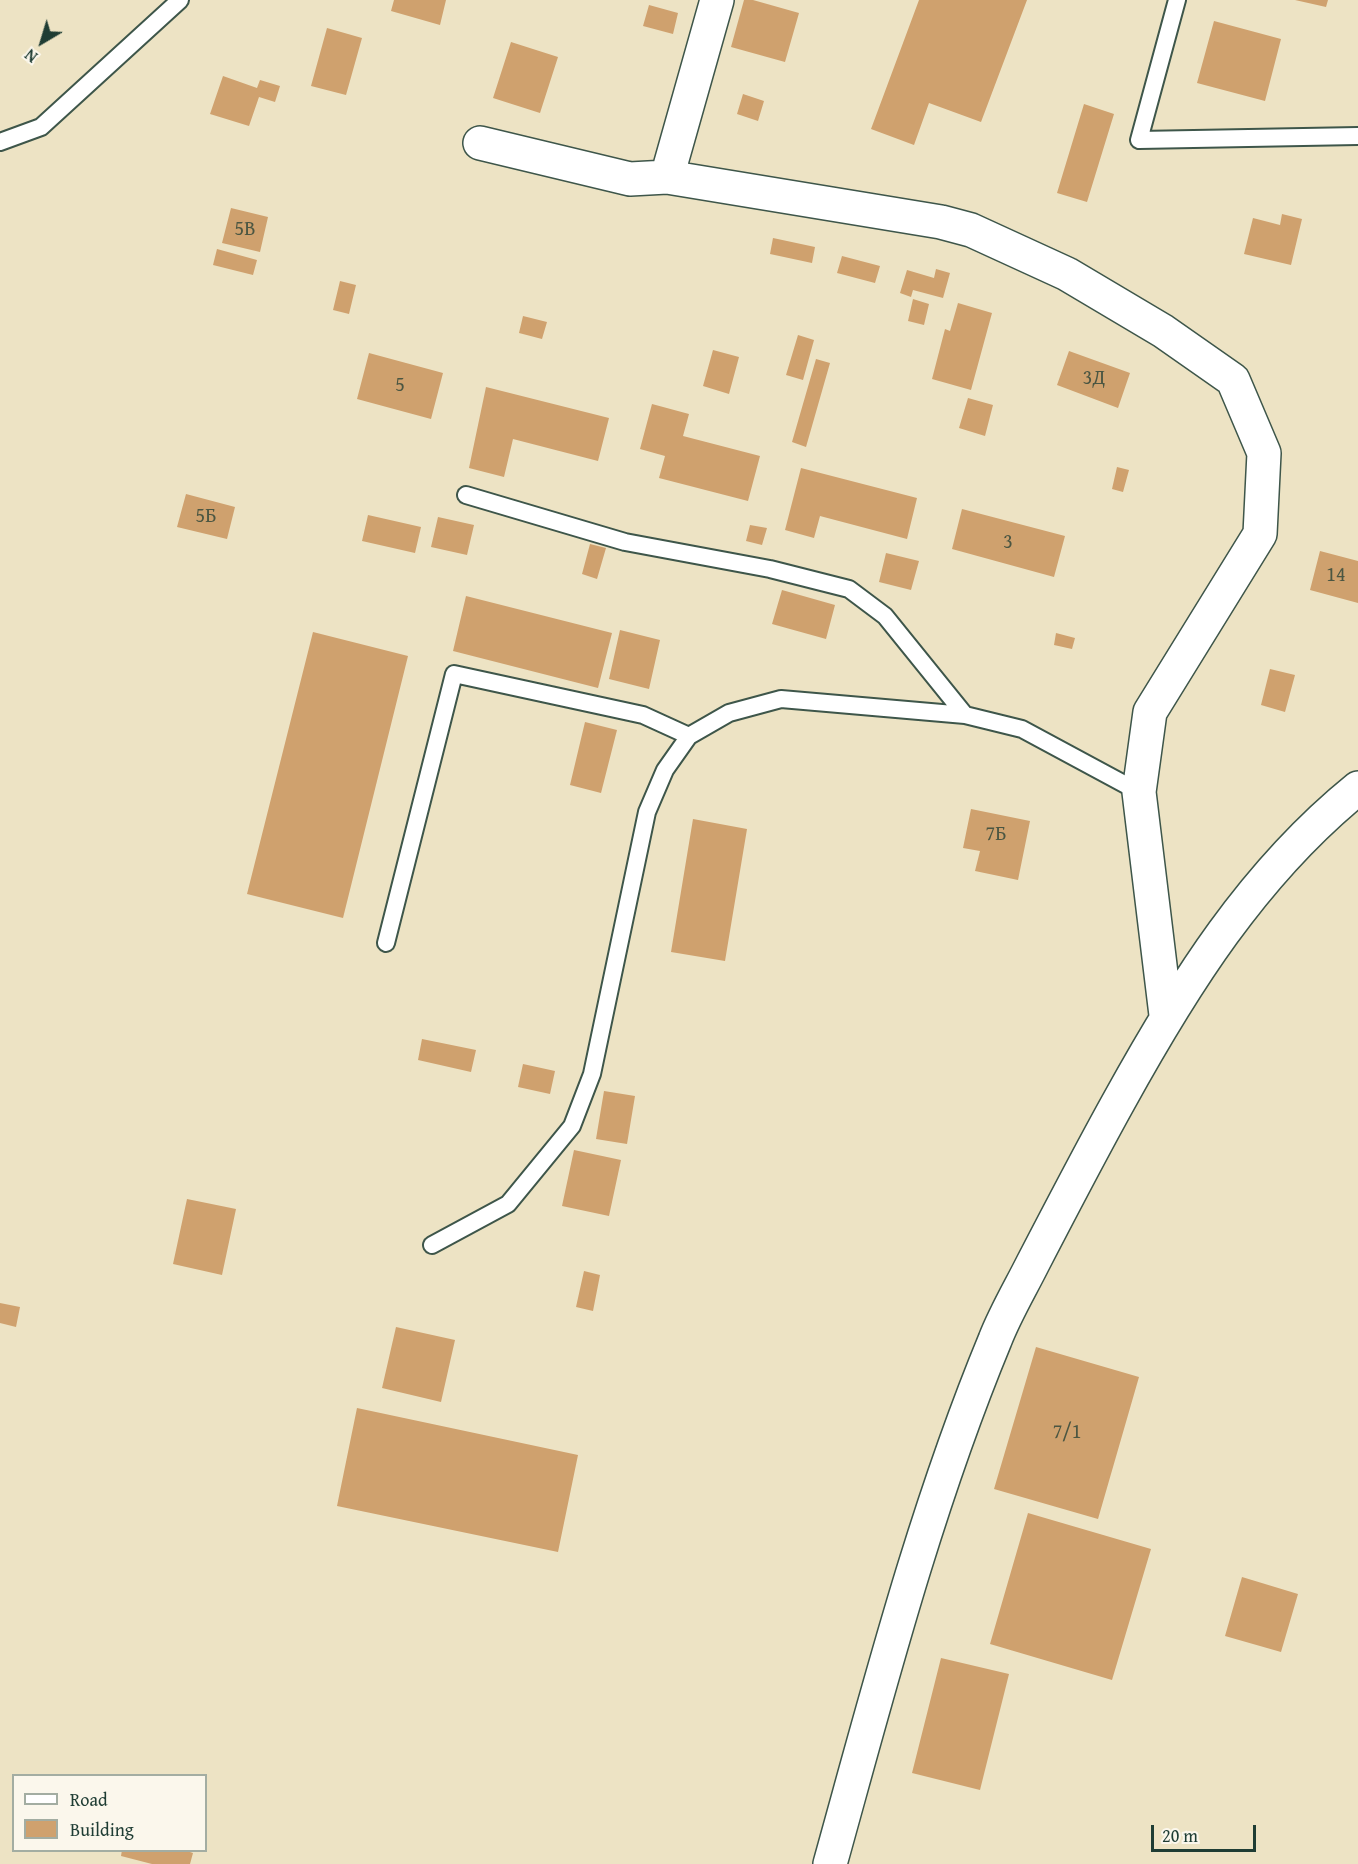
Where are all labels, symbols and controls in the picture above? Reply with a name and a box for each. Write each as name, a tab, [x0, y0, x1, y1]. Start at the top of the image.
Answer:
north arrow	[12, 12, 72, 72]
text: N	[19, 43, 43, 69]
house number: 5В	[235, 218, 255, 242]
house number: 3Д	[1083, 367, 1105, 391]
house number: 5	[395, 374, 405, 398]
house number: 5Б	[196, 505, 216, 529]
house number: 3	[1003, 531, 1013, 555]
house number: 14	[1326, 564, 1346, 588]
house number: 7Б	[986, 823, 1006, 847]
house number: 7/1	[1053, 1421, 1081, 1445]
legend	[12, 1774, 207, 1852]
text: Road	[70, 1786, 108, 1813]
scale bar	[1154, 1813, 1259, 1851]
text: Building	[70, 1816, 134, 1843]
text: 20 m	[1162, 1822, 1198, 1849]

